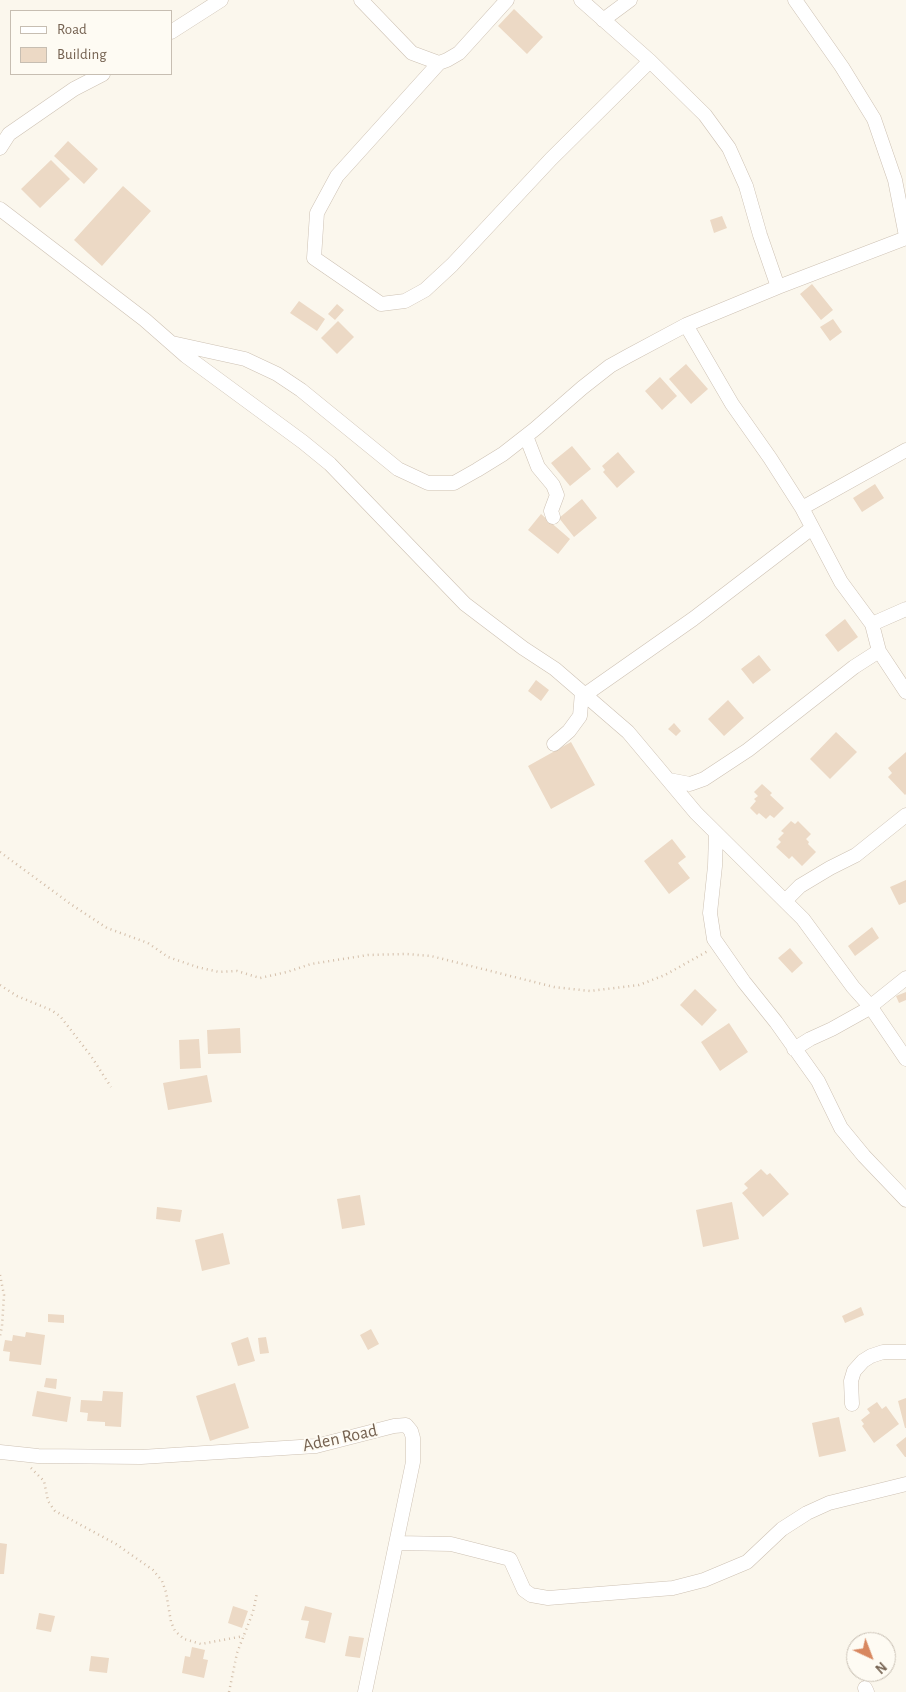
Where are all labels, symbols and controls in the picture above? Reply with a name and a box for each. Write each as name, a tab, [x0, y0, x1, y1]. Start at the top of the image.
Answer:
legend	[10, 10, 172, 75]
text: Road	[57, 22, 87, 37]
text: Building	[57, 47, 107, 62]
street label: Aden Road	[301, 1420, 379, 1456]
north arrow	[846, 1632, 896, 1682]
text: N	[872, 1659, 889, 1676]

